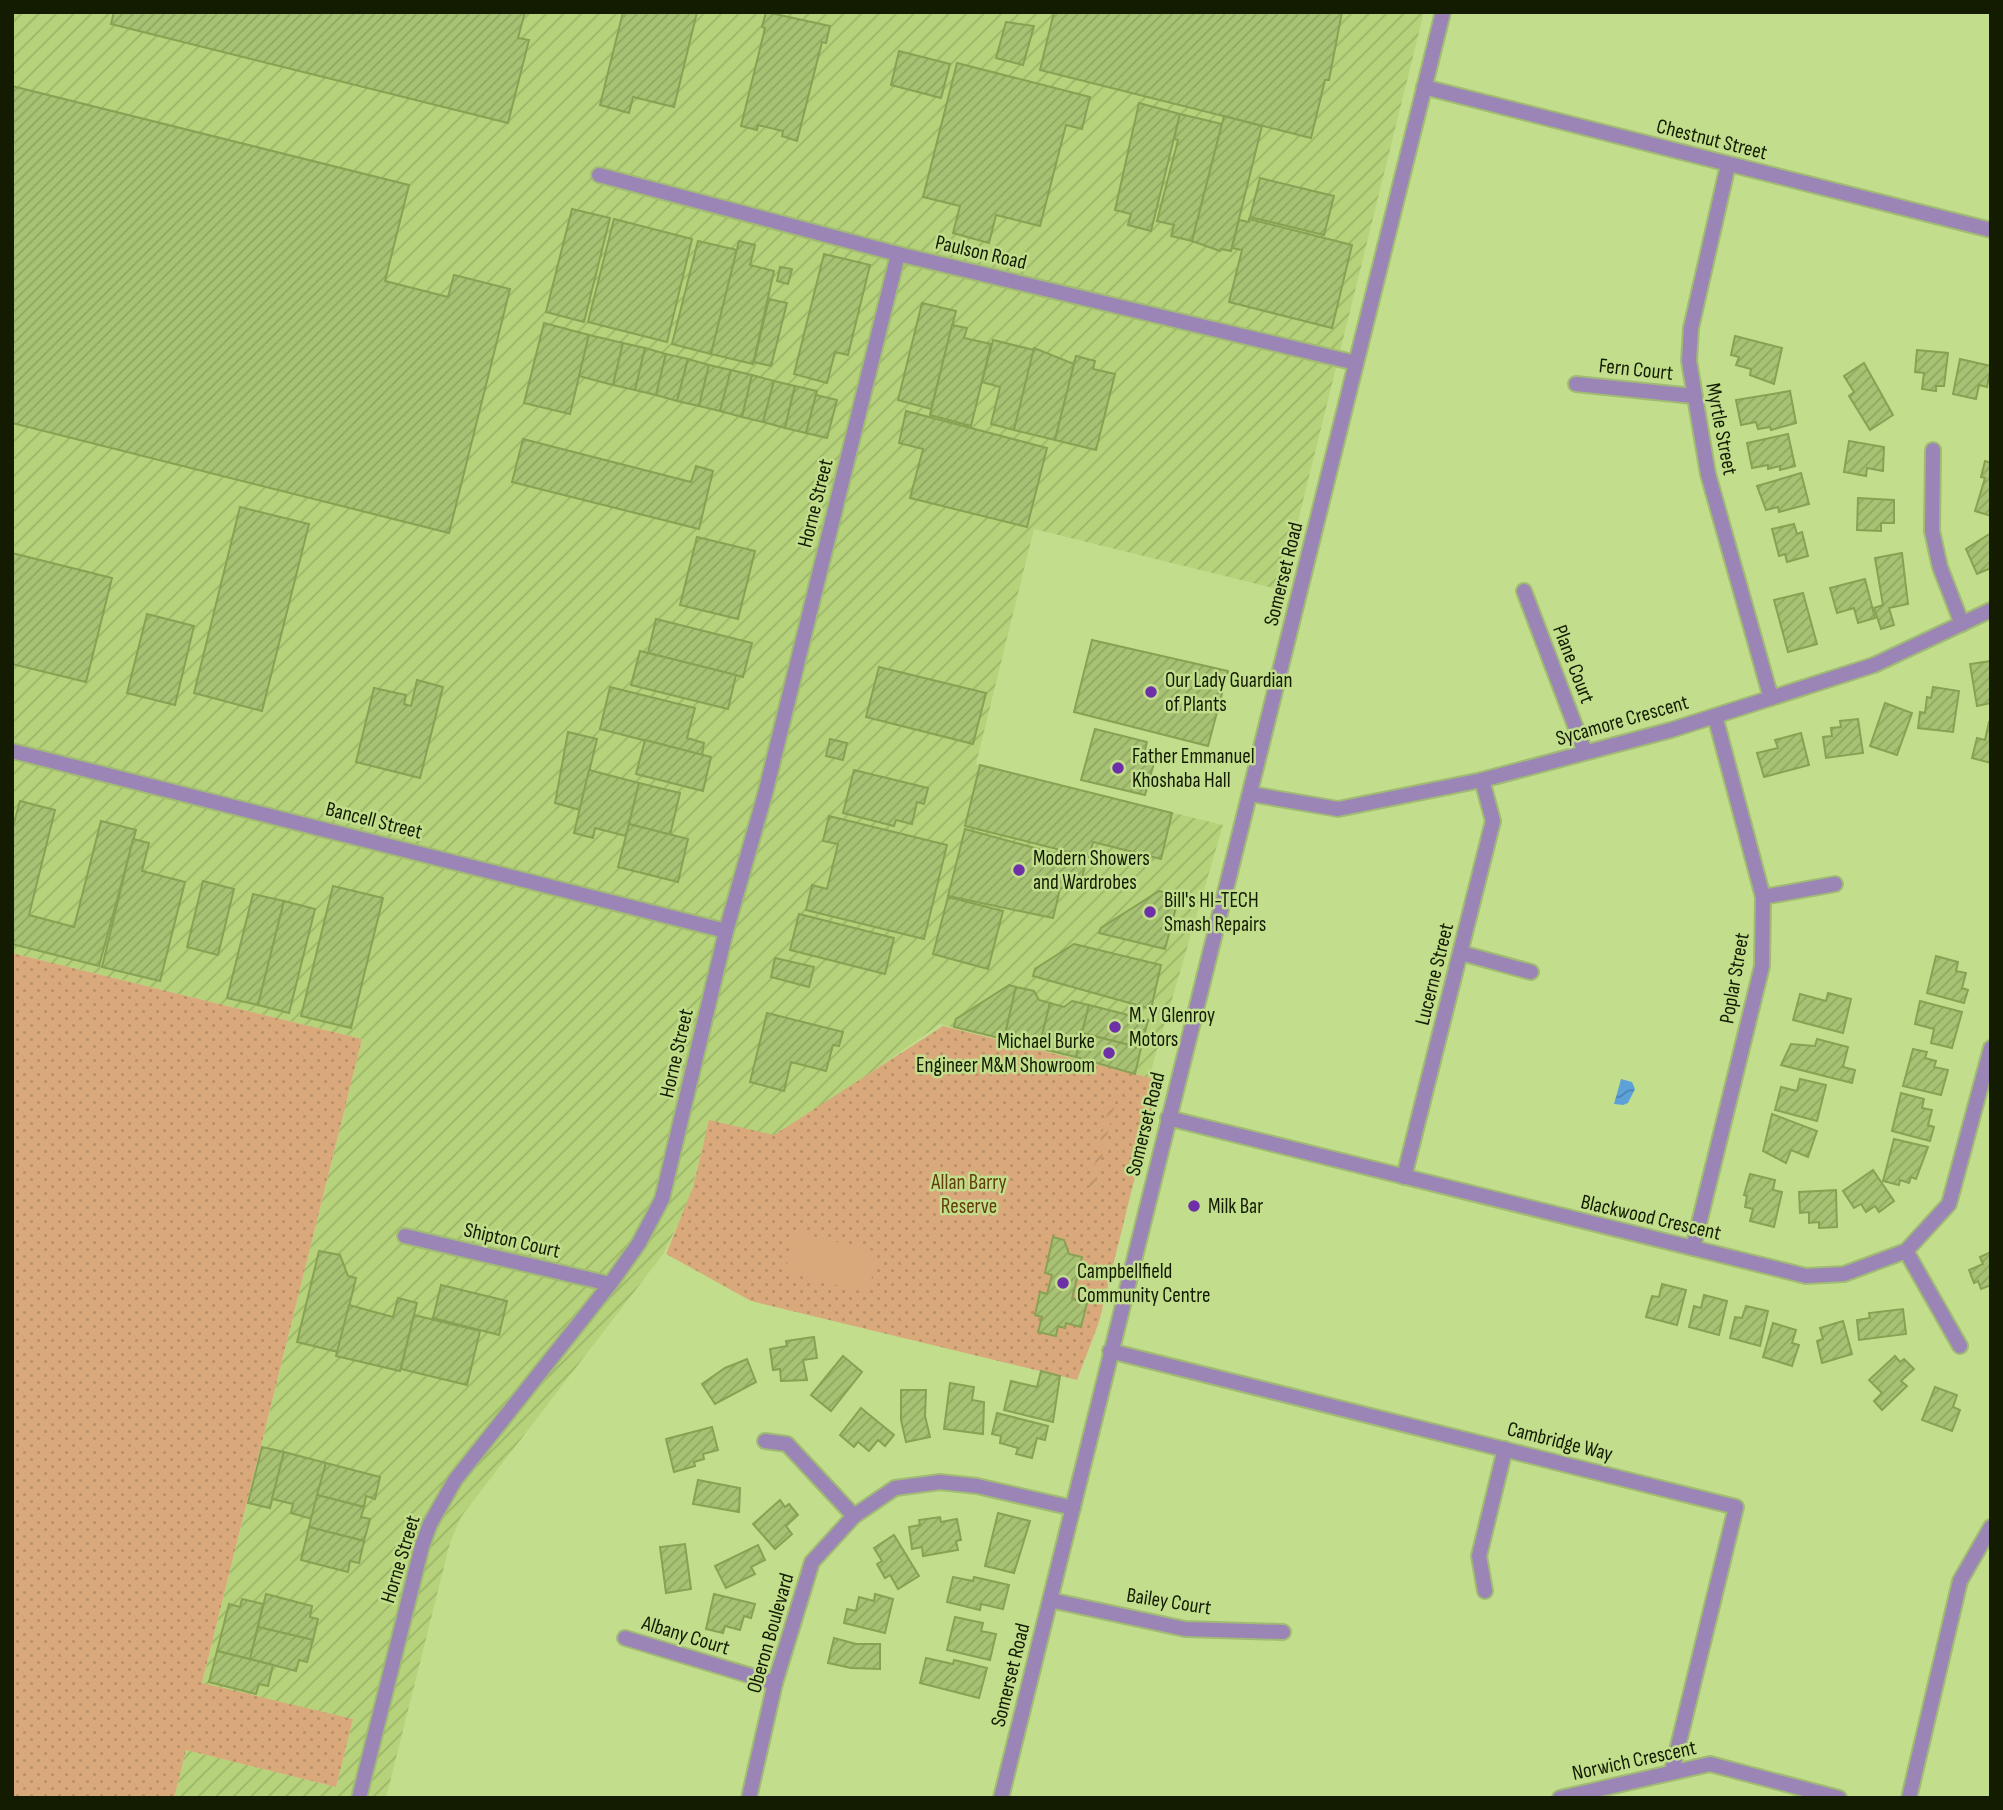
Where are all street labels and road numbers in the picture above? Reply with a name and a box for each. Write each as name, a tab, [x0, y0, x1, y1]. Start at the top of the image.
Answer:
street label: Chestnut Street	[1654, 114, 1770, 165]
street label: Paulson Road	[933, 230, 1029, 275]
street label: Fern Court	[1598, 353, 1674, 386]
street label: Myrtle Street	[1700, 381, 1743, 477]
street label: Horne Street	[792, 456, 839, 550]
street label: Somerset Road	[1259, 520, 1308, 629]
street label: Plane Court	[1547, 622, 1600, 707]
street label: Sycamore Crescent	[1553, 690, 1691, 751]
street label: Bancell Street	[323, 796, 425, 845]
street label: Lucerne Street	[1410, 920, 1459, 1028]
street label: Poplar Street	[1714, 931, 1755, 1026]
street label: Horne Street	[654, 1006, 699, 1100]
street label: Somerset Road	[1121, 1070, 1170, 1179]
street label: Blackwood Crescent	[1578, 1189, 1723, 1246]
street label: Shipton Court	[461, 1217, 562, 1264]
street label: Cambridge Way	[1504, 1416, 1615, 1467]
street label: Horne Street	[375, 1512, 426, 1606]
street label: Oberon Boulevard	[741, 1570, 800, 1696]
street label: Bailey Court	[1125, 1582, 1213, 1621]
street label: Albany Court	[638, 1610, 733, 1661]
street label: Somerset Road	[986, 1621, 1035, 1730]
street label: Norwich Crescent	[1570, 1735, 1698, 1786]

